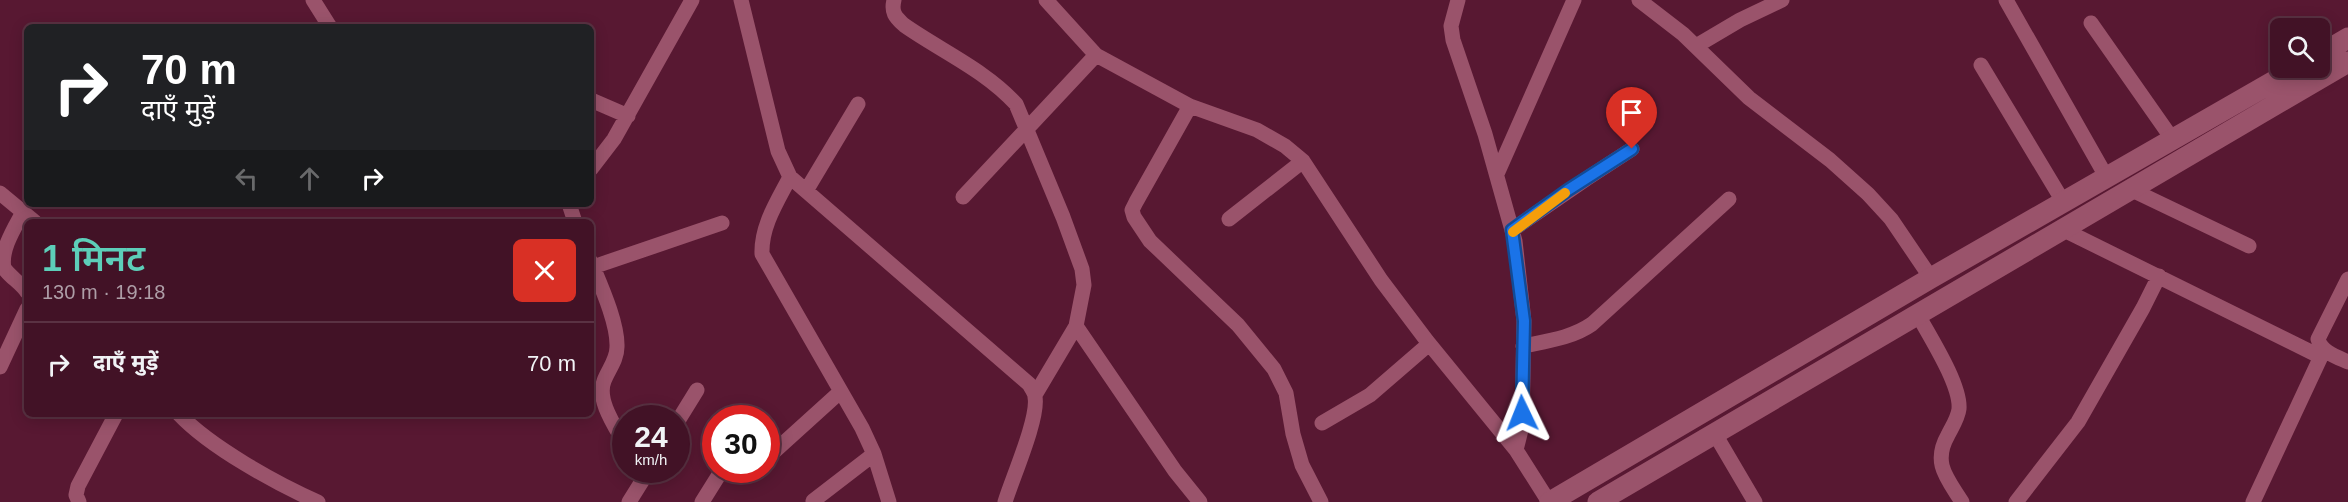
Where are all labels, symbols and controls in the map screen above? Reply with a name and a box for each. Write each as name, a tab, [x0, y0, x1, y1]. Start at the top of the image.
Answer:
map controls	[2270, 18, 2330, 78]
button: search	[2270, 18, 2330, 78]
text: 70 m	[141, 46, 237, 93]
icon: right	[42, 48, 120, 126]
pin	[1606, 87, 1657, 149]
text: दाएँ मुड़ें	[141, 95, 215, 125]
icon: arrive	[1615, 96, 1648, 129]
icon: left	[230, 162, 263, 195]
icon: ahead	[293, 162, 326, 195]
icon: right	[356, 162, 389, 195]
text: 1 मिनट	[42, 238, 145, 279]
button: close	[513, 239, 576, 302]
text: 130 m · 19:18	[42, 281, 165, 303]
icon: right	[42, 348, 75, 381]
text: दाएँ मुड़ें	[93, 350, 158, 375]
text: 70 m	[527, 351, 576, 376]
position arrow	[1490, 381, 1554, 445]
speed limit sign: 30	[702, 405, 780, 483]
text: 24	[634, 420, 668, 453]
text: km/h	[635, 451, 667, 468]

